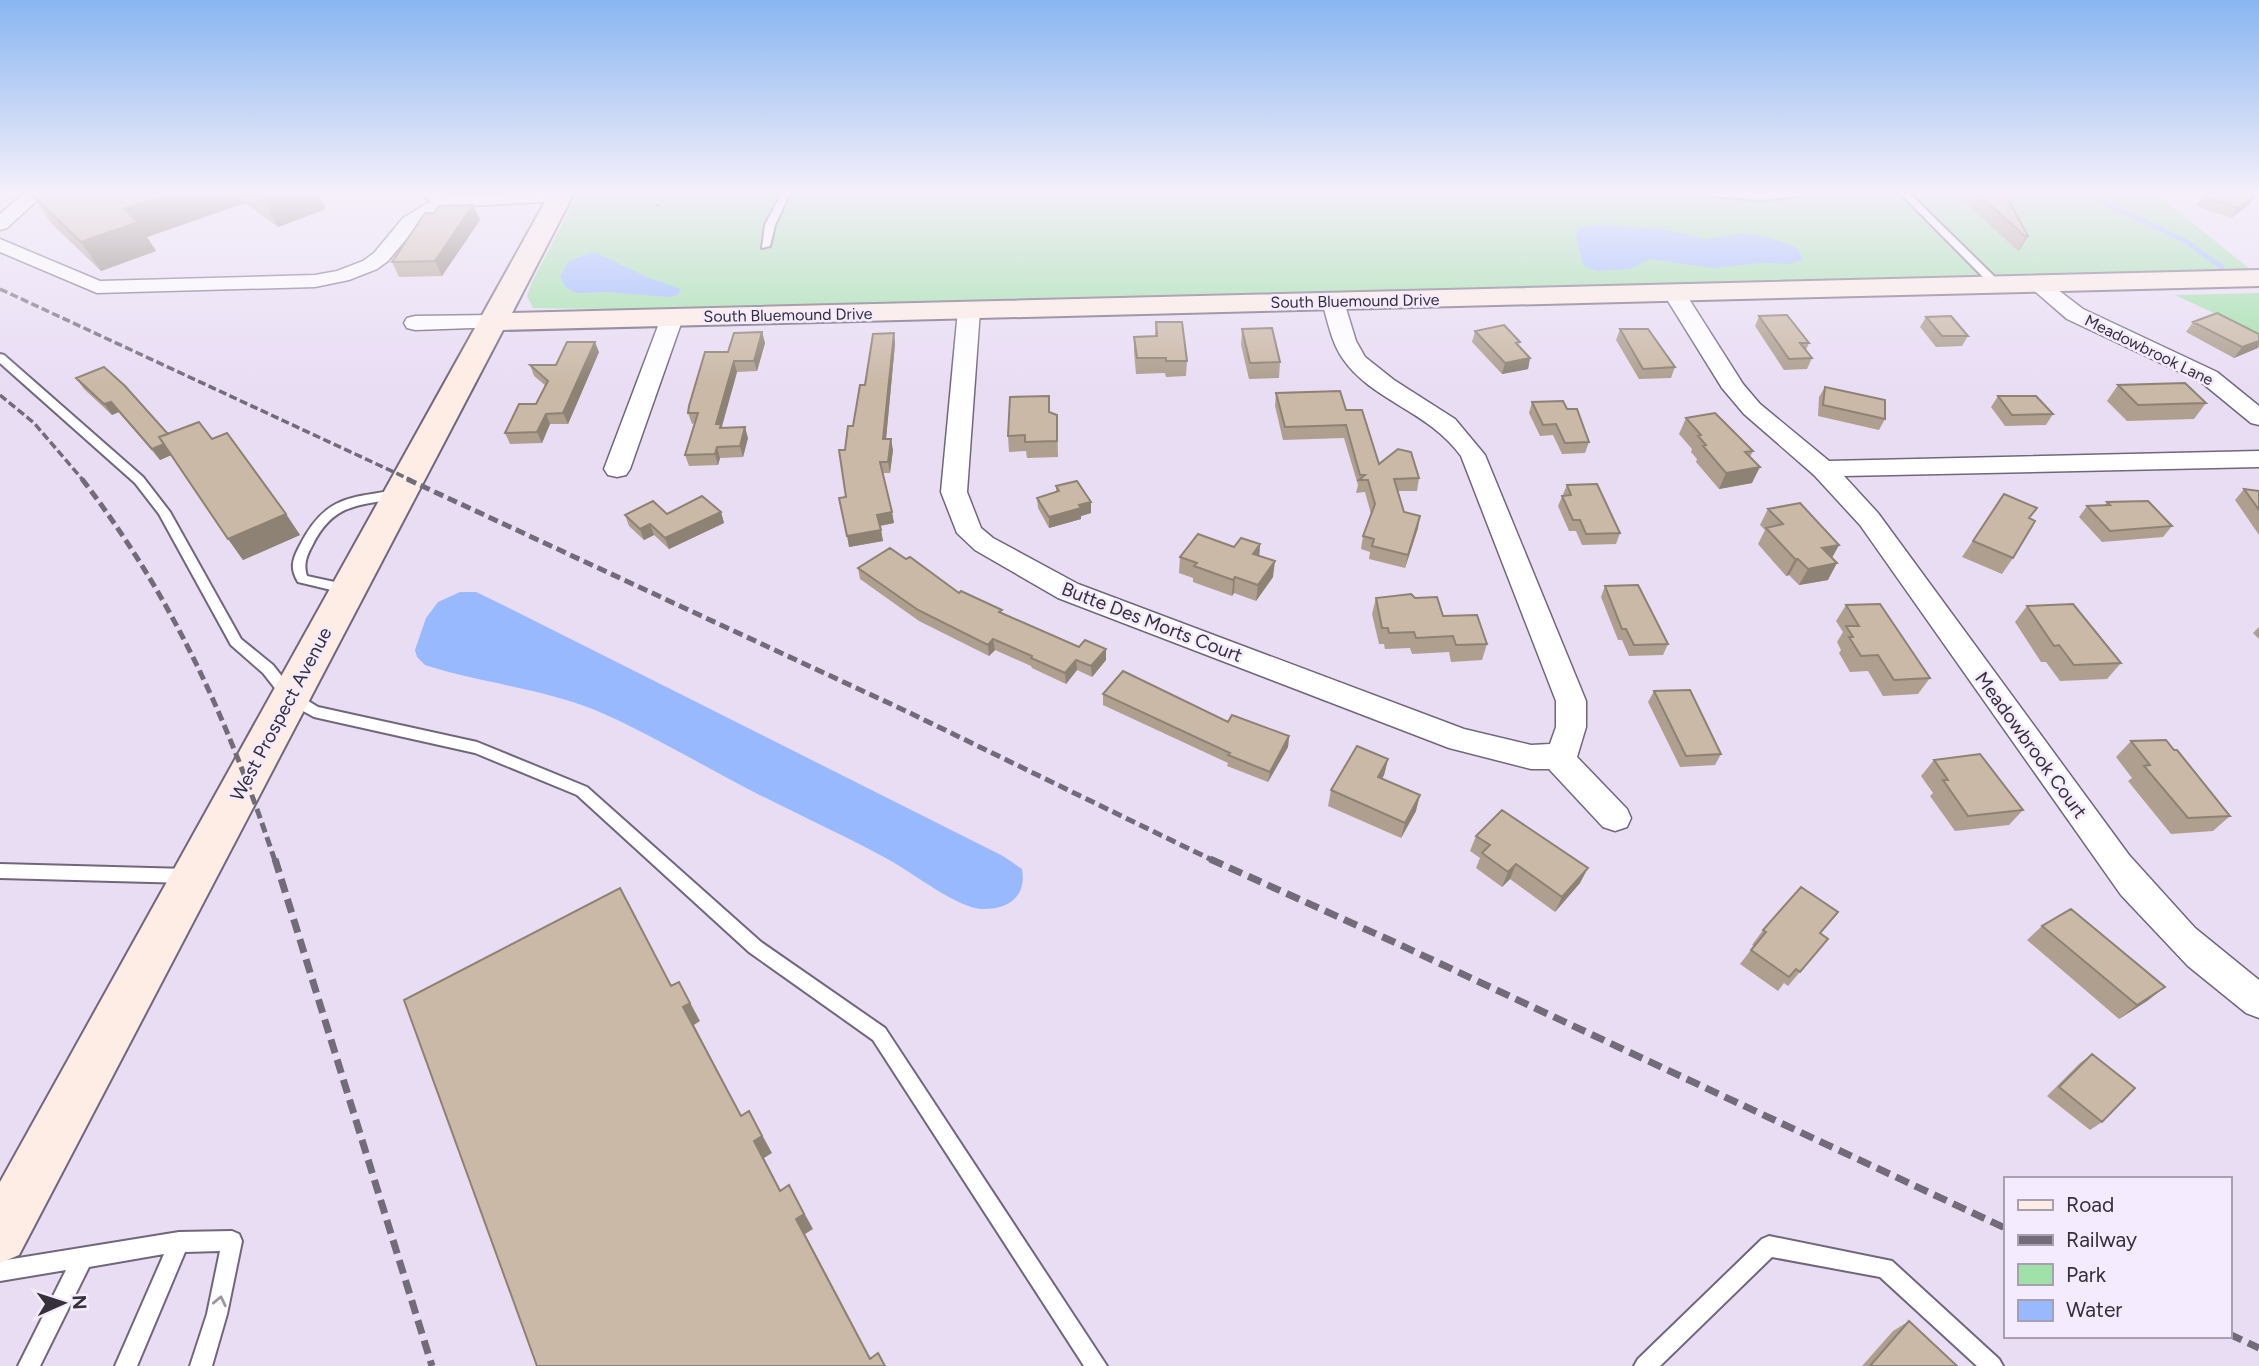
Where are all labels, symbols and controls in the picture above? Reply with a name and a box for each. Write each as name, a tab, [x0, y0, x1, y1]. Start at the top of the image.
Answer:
street label: South Bluemound Drive	[1270, 290, 1440, 312]
street label: South Bluemound Drive	[703, 304, 873, 326]
street label: Meadowbrook Lane	[2082, 311, 2217, 389]
street label: Butte Des Morts Court	[1058, 577, 1246, 667]
street label: West Prospect Avenue	[225, 623, 337, 805]
street label: Meadowbrook Court	[1970, 667, 2092, 823]
legend	[2004, 1177, 2231, 1338]
text: Road	[2066, 1192, 2114, 1217]
text: Railway	[2066, 1227, 2137, 1252]
text: Park	[2066, 1262, 2107, 1287]
north arrow	[28, 1268, 98, 1338]
text: N	[68, 1294, 91, 1310]
one-way arrow	[212, 1295, 227, 1307]
text: Water	[2066, 1297, 2122, 1322]

